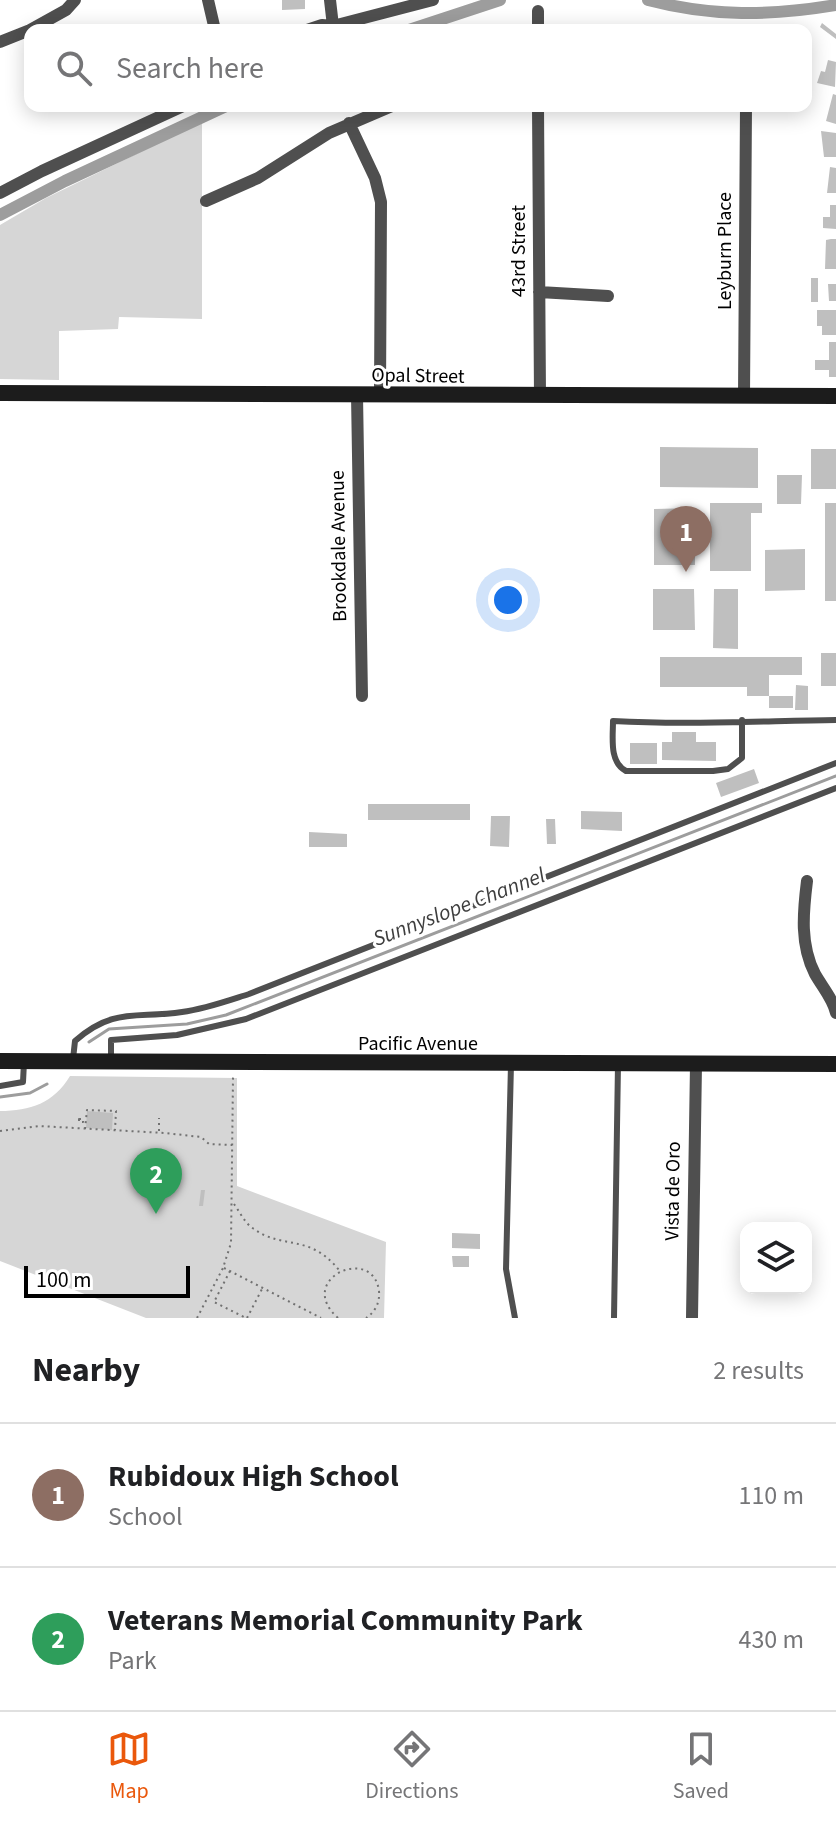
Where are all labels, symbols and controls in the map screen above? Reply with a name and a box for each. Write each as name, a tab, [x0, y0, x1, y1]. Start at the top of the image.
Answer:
search box	[24, 24, 812, 112]
icon: search	[52, 46, 96, 90]
text: Search here	[116, 47, 264, 90]
street label: Leyburn Place	[711, 192, 739, 310]
street label: 43rd Street	[505, 205, 533, 297]
street label: Opal Street	[371, 361, 465, 391]
street label: Brookdale Avenue	[324, 470, 354, 622]
pin: 1	[660, 506, 712, 572]
your location	[488, 580, 528, 620]
water label: Sunnyslope Channel	[368, 859, 550, 955]
street label: Pacific Avenue	[358, 1030, 478, 1058]
street label: Vista de Oro	[658, 1141, 688, 1241]
pin: 2	[130, 1148, 182, 1214]
map controls	[740, 1222, 812, 1294]
button: layers	[740, 1222, 812, 1294]
scale bar	[24, 1262, 190, 1298]
text: 100 m	[36, 1264, 91, 1296]
text: Nearby	[32, 1346, 140, 1395]
text: 2 results	[713, 1352, 804, 1389]
text: Rubidoux High School	[108, 1455, 399, 1498]
text: 1	[51, 1477, 65, 1514]
text: 110 m	[738, 1477, 804, 1514]
text: School	[108, 1498, 183, 1535]
text: Veterans Memorial Community Park	[108, 1599, 583, 1642]
text: 2	[51, 1621, 65, 1658]
text: 430 m	[738, 1621, 804, 1658]
text: Park	[108, 1642, 157, 1679]
tab: Map	[107, 1727, 151, 1807]
tab: Directions	[365, 1727, 458, 1807]
tab: Saved	[673, 1727, 729, 1807]

